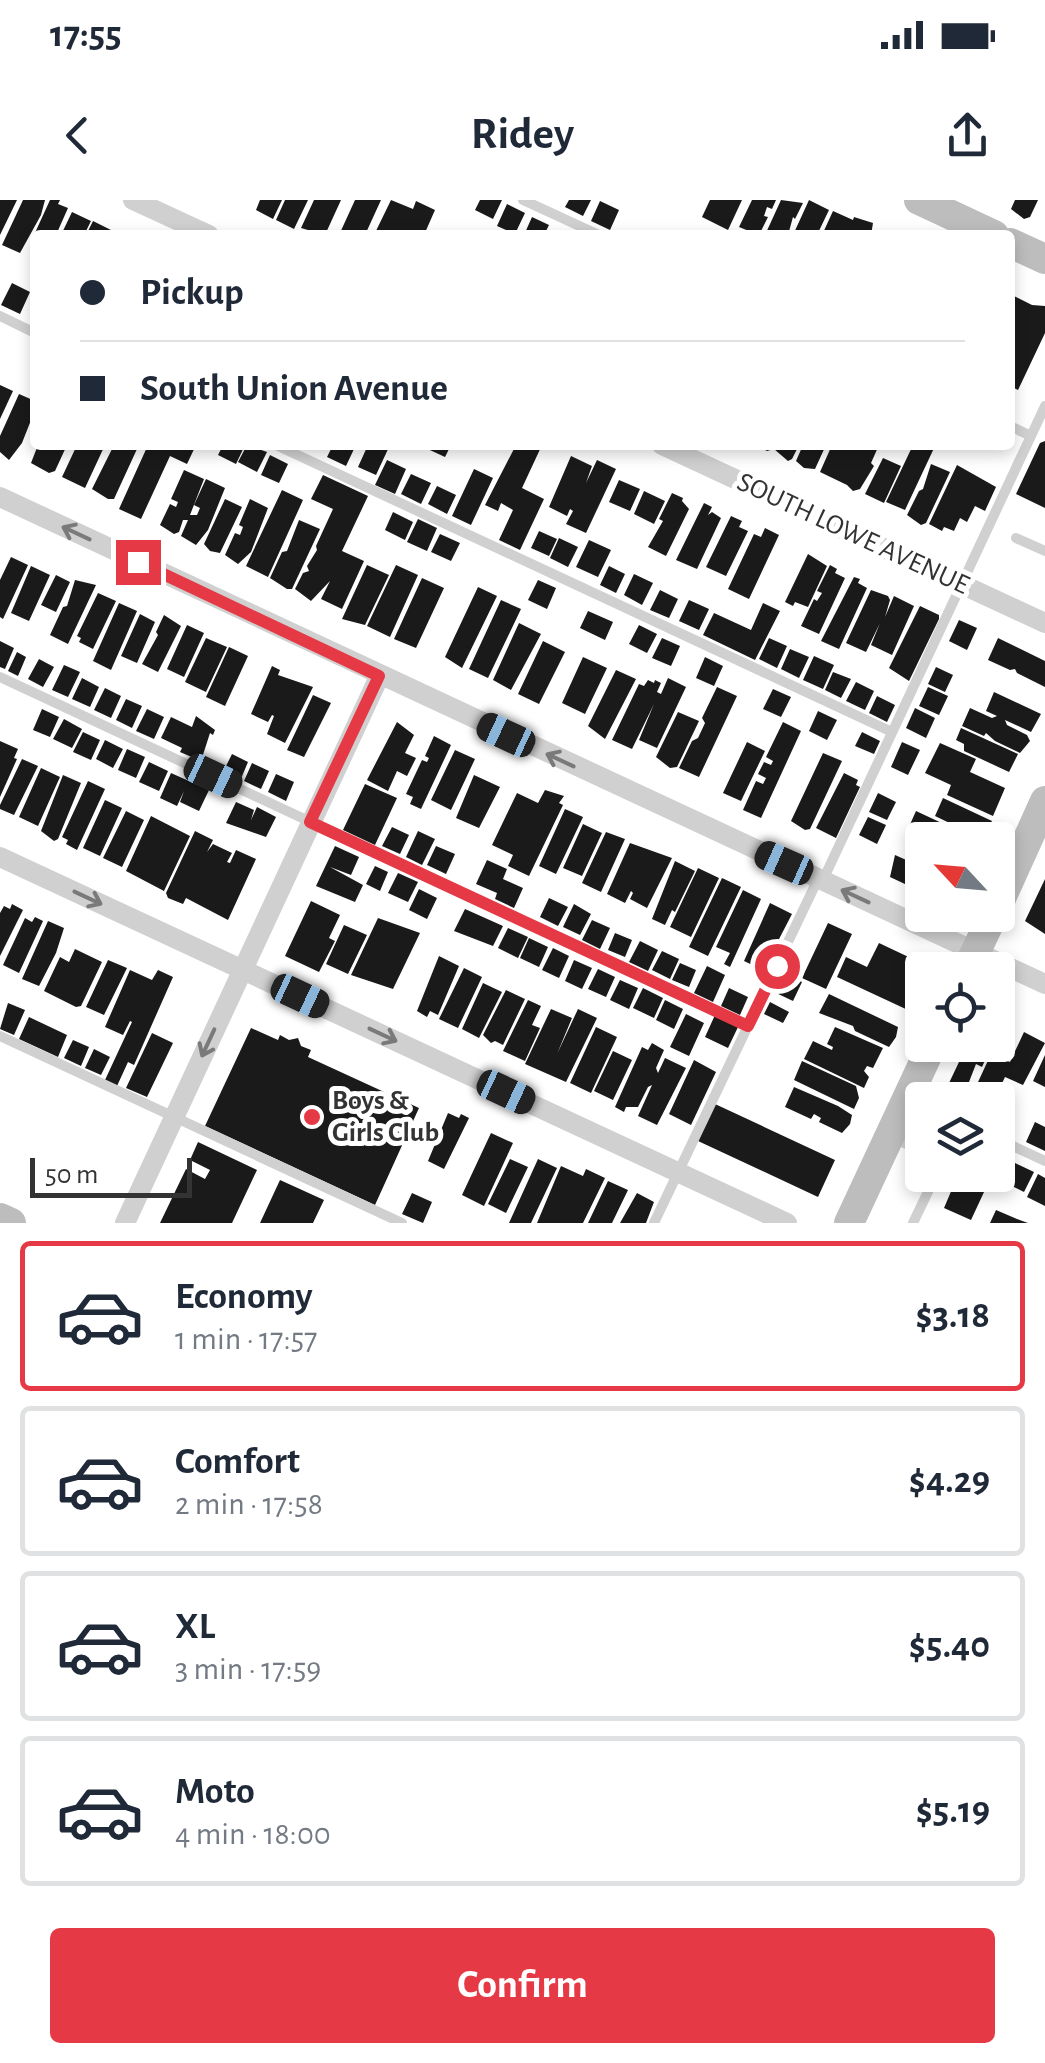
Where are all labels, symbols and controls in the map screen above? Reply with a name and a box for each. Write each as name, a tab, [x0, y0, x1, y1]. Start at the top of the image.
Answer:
text: 17:55	[50, 16, 122, 54]
icon: back	[50, 108, 105, 163]
icon: share	[940, 108, 995, 163]
text: Ridey	[471, 112, 574, 157]
text: Pickup	[140, 274, 244, 312]
text: South Union Avenue	[140, 370, 448, 408]
street label: SOUTH LOWE AVENUE	[733, 468, 973, 600]
one-way arrow	[62, 523, 92, 542]
route end	[116, 540, 161, 585]
car	[472, 709, 540, 761]
car	[179, 750, 247, 802]
one-way arrow	[545, 750, 576, 768]
north arrow	[905, 822, 1015, 932]
map controls	[905, 822, 1015, 1192]
car	[750, 837, 818, 889]
one-way arrow	[841, 886, 871, 905]
one-way arrow	[73, 890, 103, 908]
route start	[755, 944, 800, 989]
button: locate	[905, 952, 1015, 1062]
car	[266, 970, 334, 1022]
one-way arrow	[197, 1027, 216, 1057]
one-way arrow	[367, 1027, 398, 1045]
car	[472, 1066, 540, 1118]
button: layers	[905, 1082, 1015, 1192]
place label: Boys & Girls Club	[332, 1087, 439, 1147]
marker: Boys & Girls Club	[301, 1106, 323, 1128]
scale bar	[30, 1153, 192, 1198]
text: 50 m	[45, 1161, 99, 1189]
icon: car	[55, 1271, 145, 1361]
text: Economy	[175, 1278, 313, 1316]
text: $3.18	[915, 1297, 990, 1335]
text: 1 min · 17:57	[175, 1323, 317, 1355]
icon: car	[55, 1436, 145, 1526]
text: Comfort	[175, 1443, 300, 1481]
text: $4.29	[909, 1462, 990, 1500]
text: 2 min · 17:58	[175, 1488, 323, 1520]
icon: car	[55, 1601, 145, 1691]
text: XL	[175, 1608, 215, 1646]
text: $5.40	[909, 1627, 990, 1665]
text: 3 min · 17:59	[175, 1653, 321, 1685]
icon: car	[55, 1766, 145, 1856]
text: Moto	[175, 1773, 255, 1811]
text: $5.19	[916, 1792, 990, 1830]
text: 4 min · 18:00	[175, 1818, 331, 1850]
button: Confirm	[50, 1928, 995, 2043]

